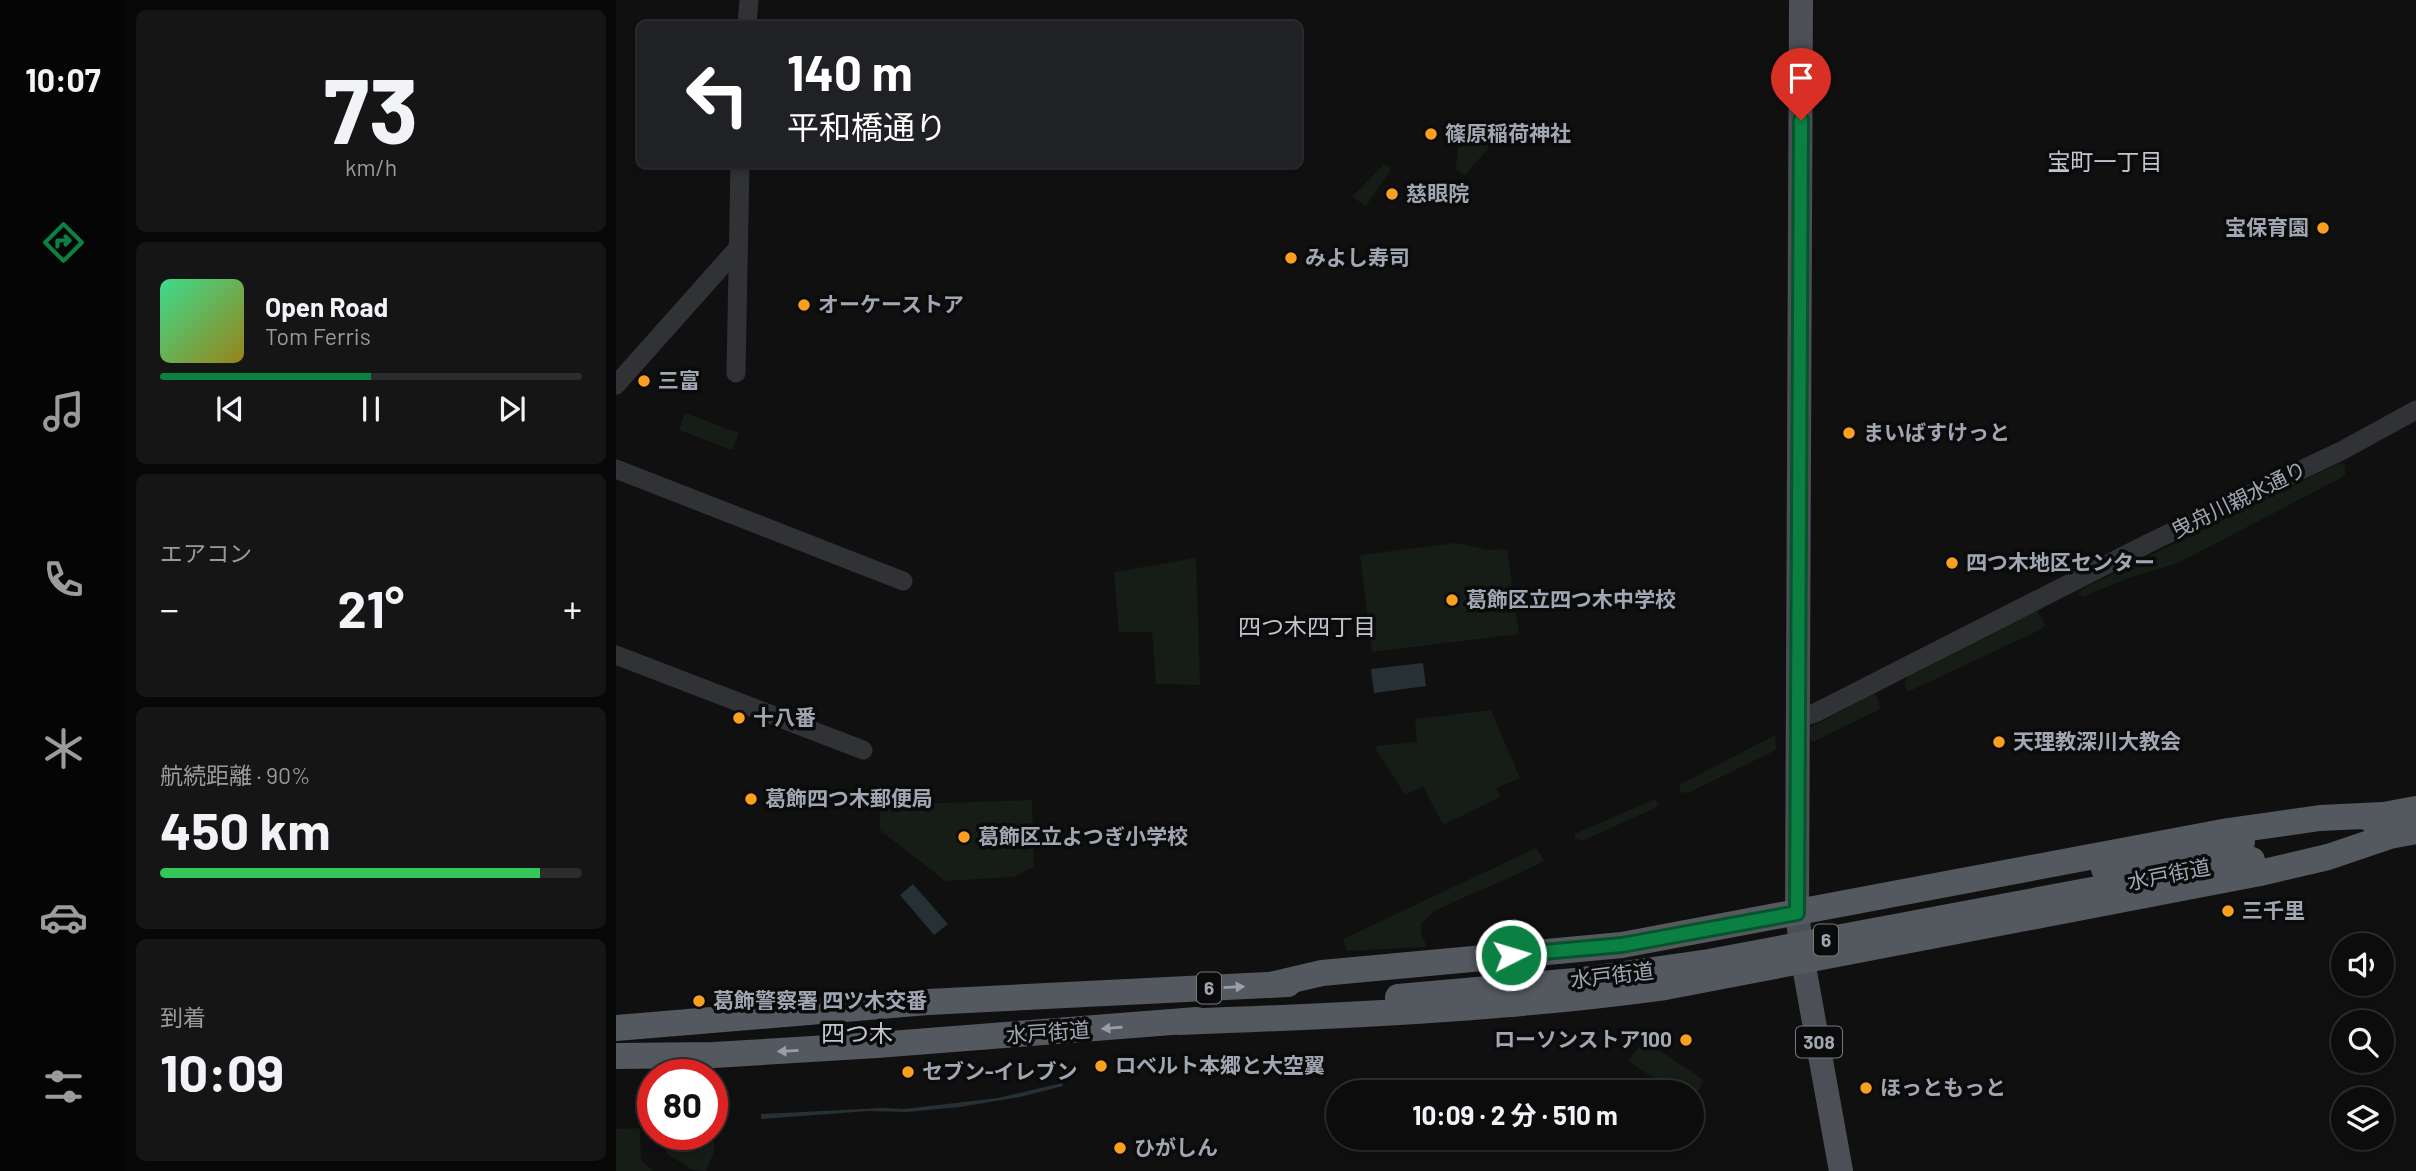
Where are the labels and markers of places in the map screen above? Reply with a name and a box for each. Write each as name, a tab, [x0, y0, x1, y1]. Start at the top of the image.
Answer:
pin	[1771, 48, 1831, 120]
place label: 篠原稲荷神社	[1445, 120, 1571, 145]
marker: 篠原稲荷神社	[1423, 126, 1439, 142]
place label: 慈眼院	[1406, 180, 1469, 205]
marker: 慈眼院	[1384, 186, 1400, 202]
place label: 宝保育園	[2225, 214, 2309, 239]
marker: 宝保育園	[2315, 220, 2331, 236]
place label: みよし寿司	[1305, 244, 1410, 269]
marker: みよし寿司	[1283, 250, 1299, 266]
place label: オーケーストア	[818, 291, 964, 316]
marker: オーケーストア	[796, 297, 812, 313]
place label: 三富	[658, 367, 700, 392]
marker: 三富	[636, 373, 652, 389]
place label: まいばすけっと	[1863, 419, 2010, 444]
marker: まいばすけっと	[1841, 425, 1857, 441]
place label: 四つ木地区センター	[1966, 549, 2155, 574]
marker: 四つ木地区センター	[1944, 555, 1960, 571]
place label: 葛飾区立四つ木中学校	[1466, 586, 1676, 611]
marker: 葛飾区立四つ木中学校	[1444, 592, 1460, 608]
place label: 十八番	[753, 704, 816, 729]
marker: 十八番	[731, 710, 747, 726]
place label: 天理教深川大教会	[2013, 728, 2181, 753]
marker: 天理教深川大教会	[1991, 734, 2007, 750]
place label: 葛飾四つ木郵便局	[765, 785, 933, 810]
marker: 葛飾四つ木郵便局	[743, 791, 759, 807]
place label: 葛飾区立よつぎ小学校	[978, 823, 1188, 848]
marker: 葛飾区立よつぎ小学校	[956, 829, 972, 845]
place label: 三千里	[2242, 897, 2305, 922]
marker: 三千里	[2220, 903, 2236, 919]
place label: 葛飾警察署 四ツ木交番	[713, 987, 927, 1012]
marker: 葛飾警察署 四ツ木交番	[691, 993, 707, 1009]
place label: ローソンストア100	[1494, 1026, 1672, 1051]
marker: ローソンストア100	[1678, 1032, 1694, 1048]
place label: ロベルト本郷と大空翼	[1115, 1052, 1325, 1077]
place label: セブン-イレブン	[922, 1058, 1078, 1083]
marker: ロベルト本郷と大空翼	[1093, 1058, 1109, 1074]
marker: セブン-イレブン	[900, 1064, 916, 1080]
place label: ほっともっと	[1880, 1074, 2006, 1099]
marker: ほっともっと	[1858, 1080, 1874, 1096]
place label: ひがしん	[1134, 1134, 1218, 1159]
marker: ひがしん	[1112, 1140, 1128, 1156]

